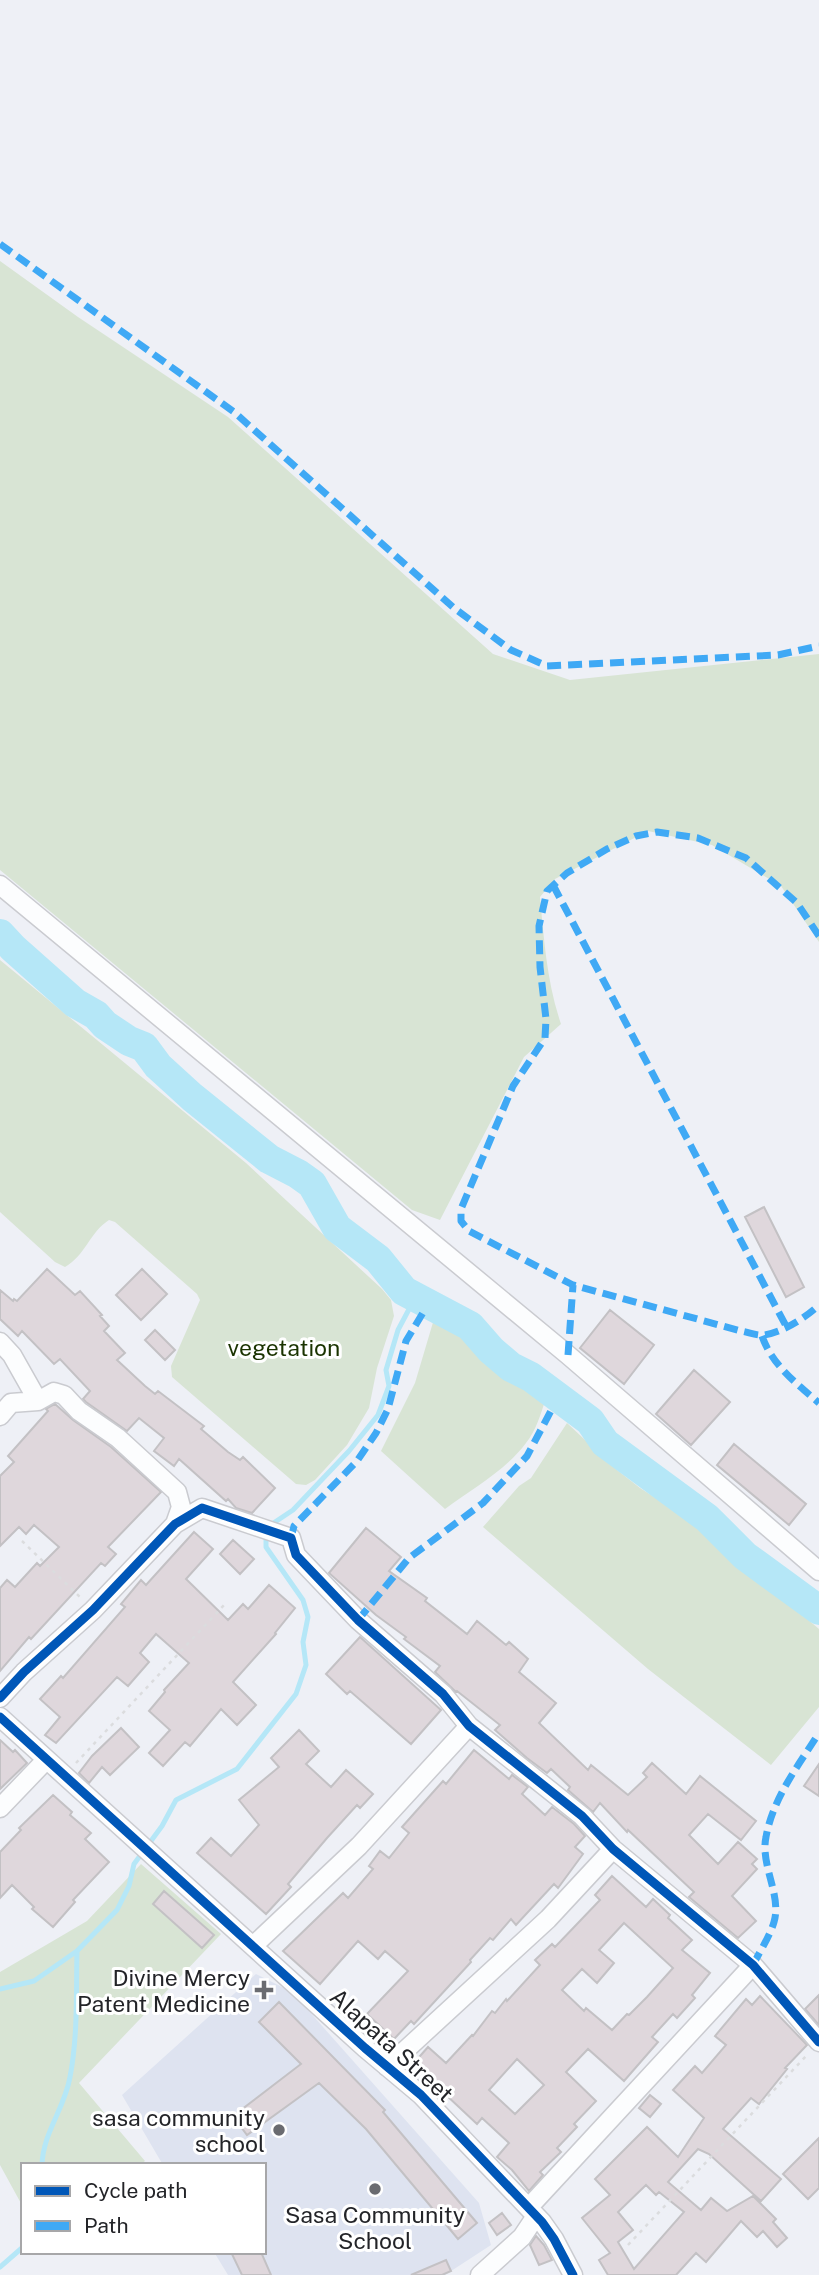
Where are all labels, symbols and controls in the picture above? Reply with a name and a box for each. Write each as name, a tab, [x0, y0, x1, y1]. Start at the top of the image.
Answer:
park label: vegetation	[228, 1334, 340, 1361]
place label: Divine Mercy Patent Medicine	[77, 1964, 250, 2017]
marker: Divine Mercy Patent Medicine	[256, 1982, 272, 1998]
street label: Alapata Street	[325, 1983, 459, 2107]
place label: sasa community school	[92, 2104, 265, 2157]
marker: sasa community school	[271, 2122, 287, 2138]
legend	[21, 2163, 266, 2254]
text: Cycle path	[84, 2178, 187, 2203]
marker: Sasa Community School	[367, 2181, 383, 2197]
place label: Sasa Community School	[285, 2201, 465, 2254]
text: Path	[84, 2213, 129, 2238]

